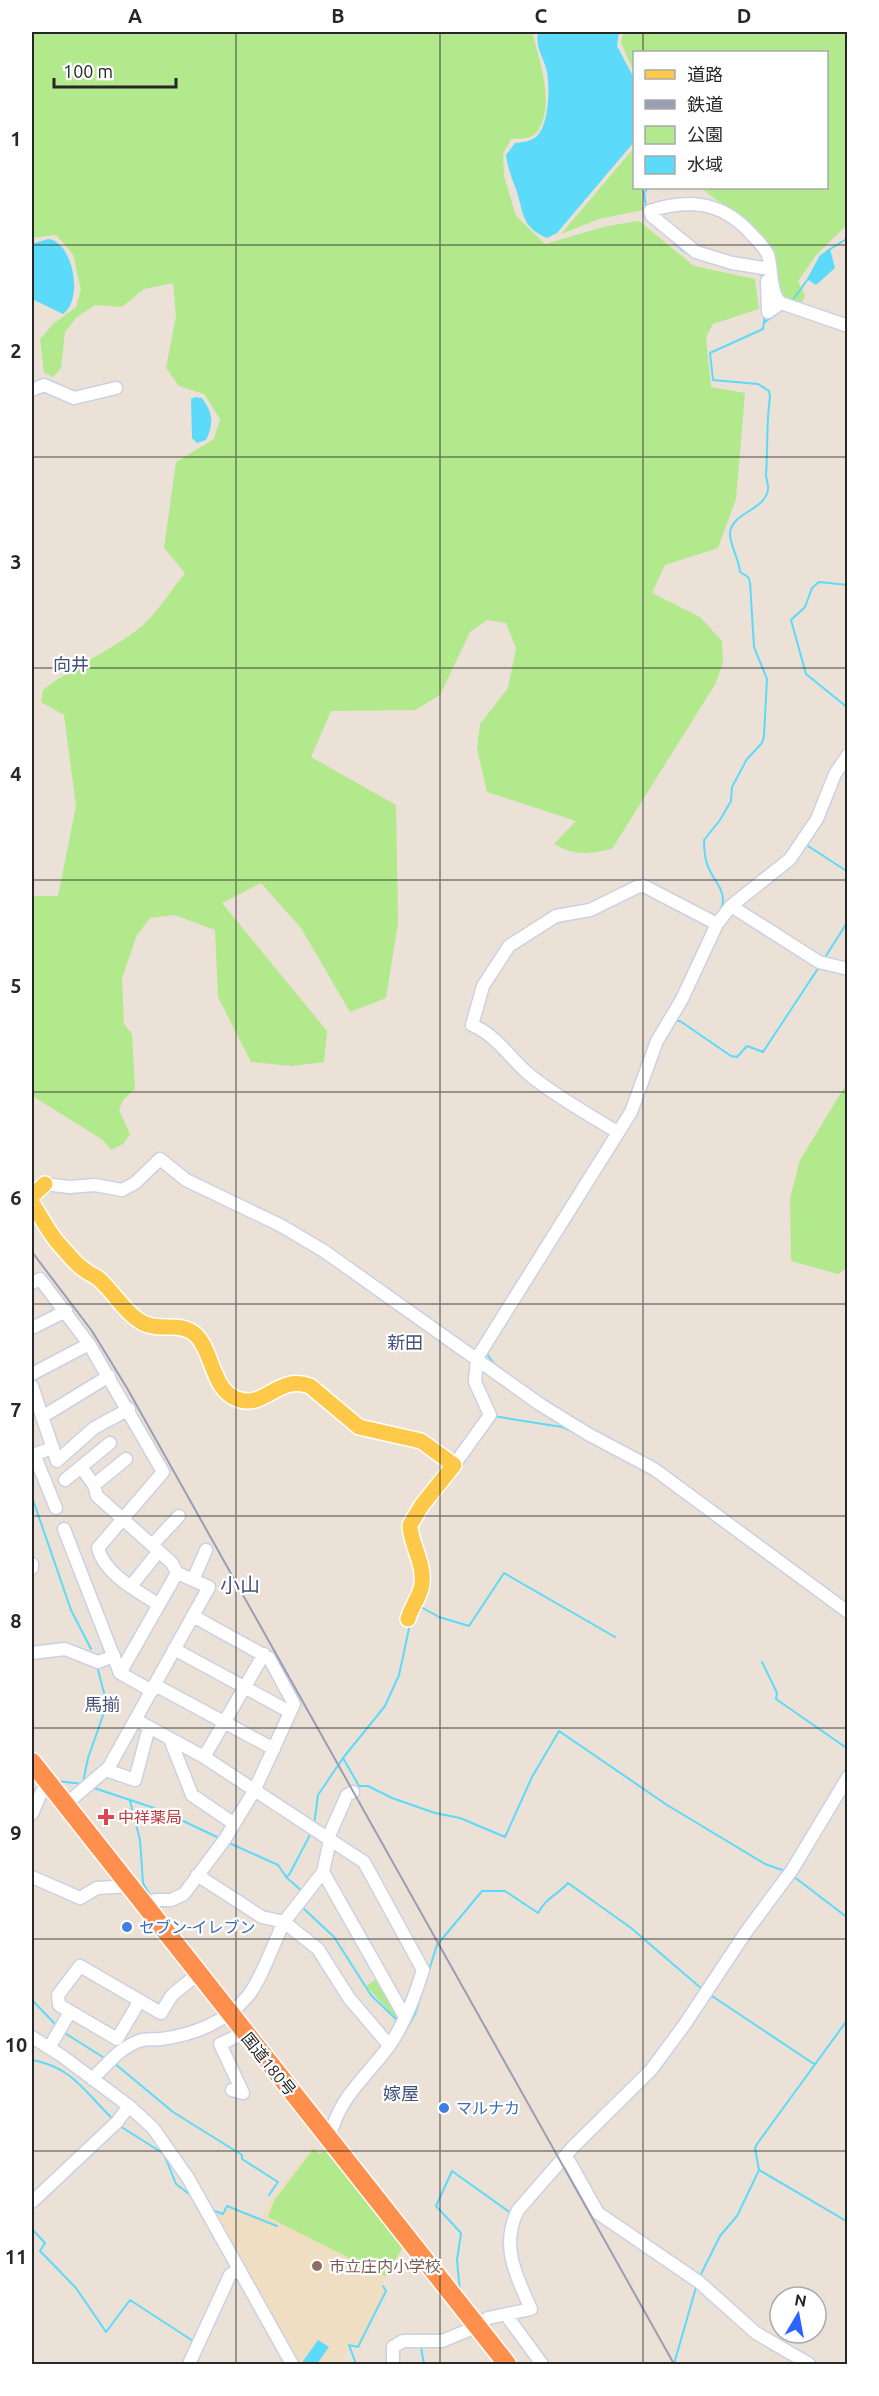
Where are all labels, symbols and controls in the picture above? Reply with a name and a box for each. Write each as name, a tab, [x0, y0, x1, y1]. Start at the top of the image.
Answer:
text: A	[128, 4, 142, 27]
text: B	[331, 4, 345, 27]
text: C	[535, 4, 548, 27]
text: D	[737, 4, 751, 27]
scale bar	[54, 51, 176, 89]
legend	[633, 51, 828, 189]
text: 100 m	[63, 61, 113, 81]
text: 道路	[687, 64, 723, 84]
text: 鉄道	[687, 94, 723, 114]
text: 公園	[687, 124, 723, 144]
text: 1	[10, 127, 22, 150]
text: 水域	[687, 154, 723, 174]
text: 2	[10, 339, 22, 362]
text: 3	[10, 550, 22, 573]
district label: 向井	[53, 654, 89, 674]
text: 4	[10, 762, 22, 785]
text: 5	[10, 974, 22, 997]
text: 6	[10, 1186, 22, 1209]
district label: 新田	[387, 1332, 423, 1352]
text: 7	[10, 1398, 22, 1421]
district label: 小山	[220, 1573, 260, 1596]
text: 8	[10, 1609, 22, 1632]
district label: 馬揃	[84, 1694, 120, 1714]
place label: 中祥薬局	[118, 1808, 182, 1826]
marker: 中祥薬局	[99, 1810, 113, 1824]
text: 9	[10, 1821, 22, 1844]
place label: セブン-イレブン	[139, 1918, 256, 1936]
marker: セブン-イレブン	[120, 1920, 134, 1934]
street label: 国道180号	[238, 2029, 300, 2099]
text: 10	[5, 2033, 27, 2056]
district label: 嫁屋	[383, 2083, 419, 2103]
place label: マルナカ	[456, 2099, 520, 2117]
marker: マルナカ	[437, 2101, 451, 2115]
text: 11	[5, 2245, 27, 2268]
place label: 市立庄内小学校	[329, 2257, 441, 2275]
marker: 市立庄内小学校	[310, 2259, 324, 2273]
north arrow	[768, 2285, 828, 2345]
text: N	[793, 2290, 808, 2310]

